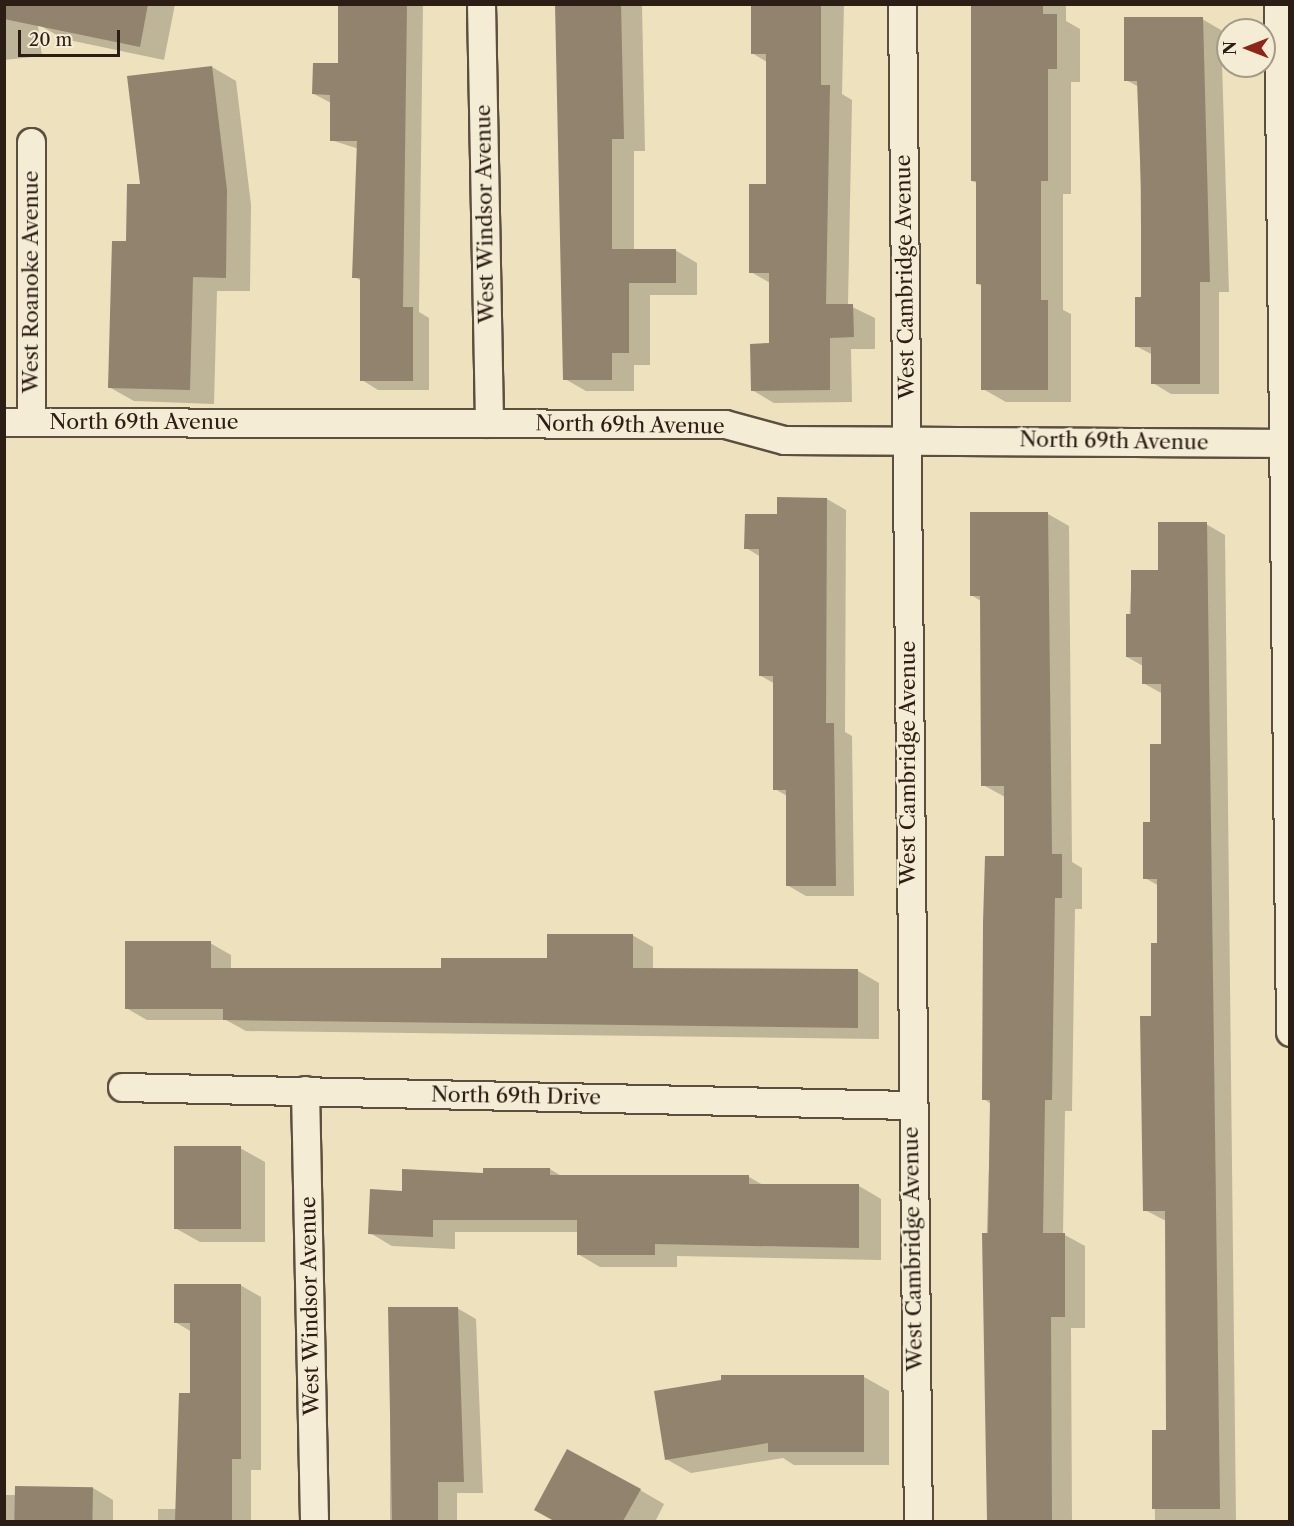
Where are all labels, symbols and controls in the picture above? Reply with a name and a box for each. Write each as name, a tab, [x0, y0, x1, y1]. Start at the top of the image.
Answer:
scale bar	[21, 18, 123, 56]
north arrow	[1216, 18, 1276, 78]
text: 20 m	[29, 29, 72, 51]
text: N	[1220, 41, 1240, 55]
street label: West Windsor Avenue	[470, 103, 500, 325]
street label: West Cambridge Avenue	[890, 154, 920, 400]
street label: West Roanoke Avenue	[18, 170, 44, 394]
street label: North 69th Avenue	[49, 409, 239, 435]
street label: North 69th Avenue	[535, 411, 725, 439]
street label: North 69th Avenue	[1019, 427, 1209, 455]
street label: West Cambridge Avenue	[895, 640, 921, 886]
street label: North 69th Drive	[431, 1082, 601, 1110]
street label: West Cambridge Avenue	[898, 1126, 928, 1372]
street label: West Windsor Avenue	[295, 1195, 325, 1417]

